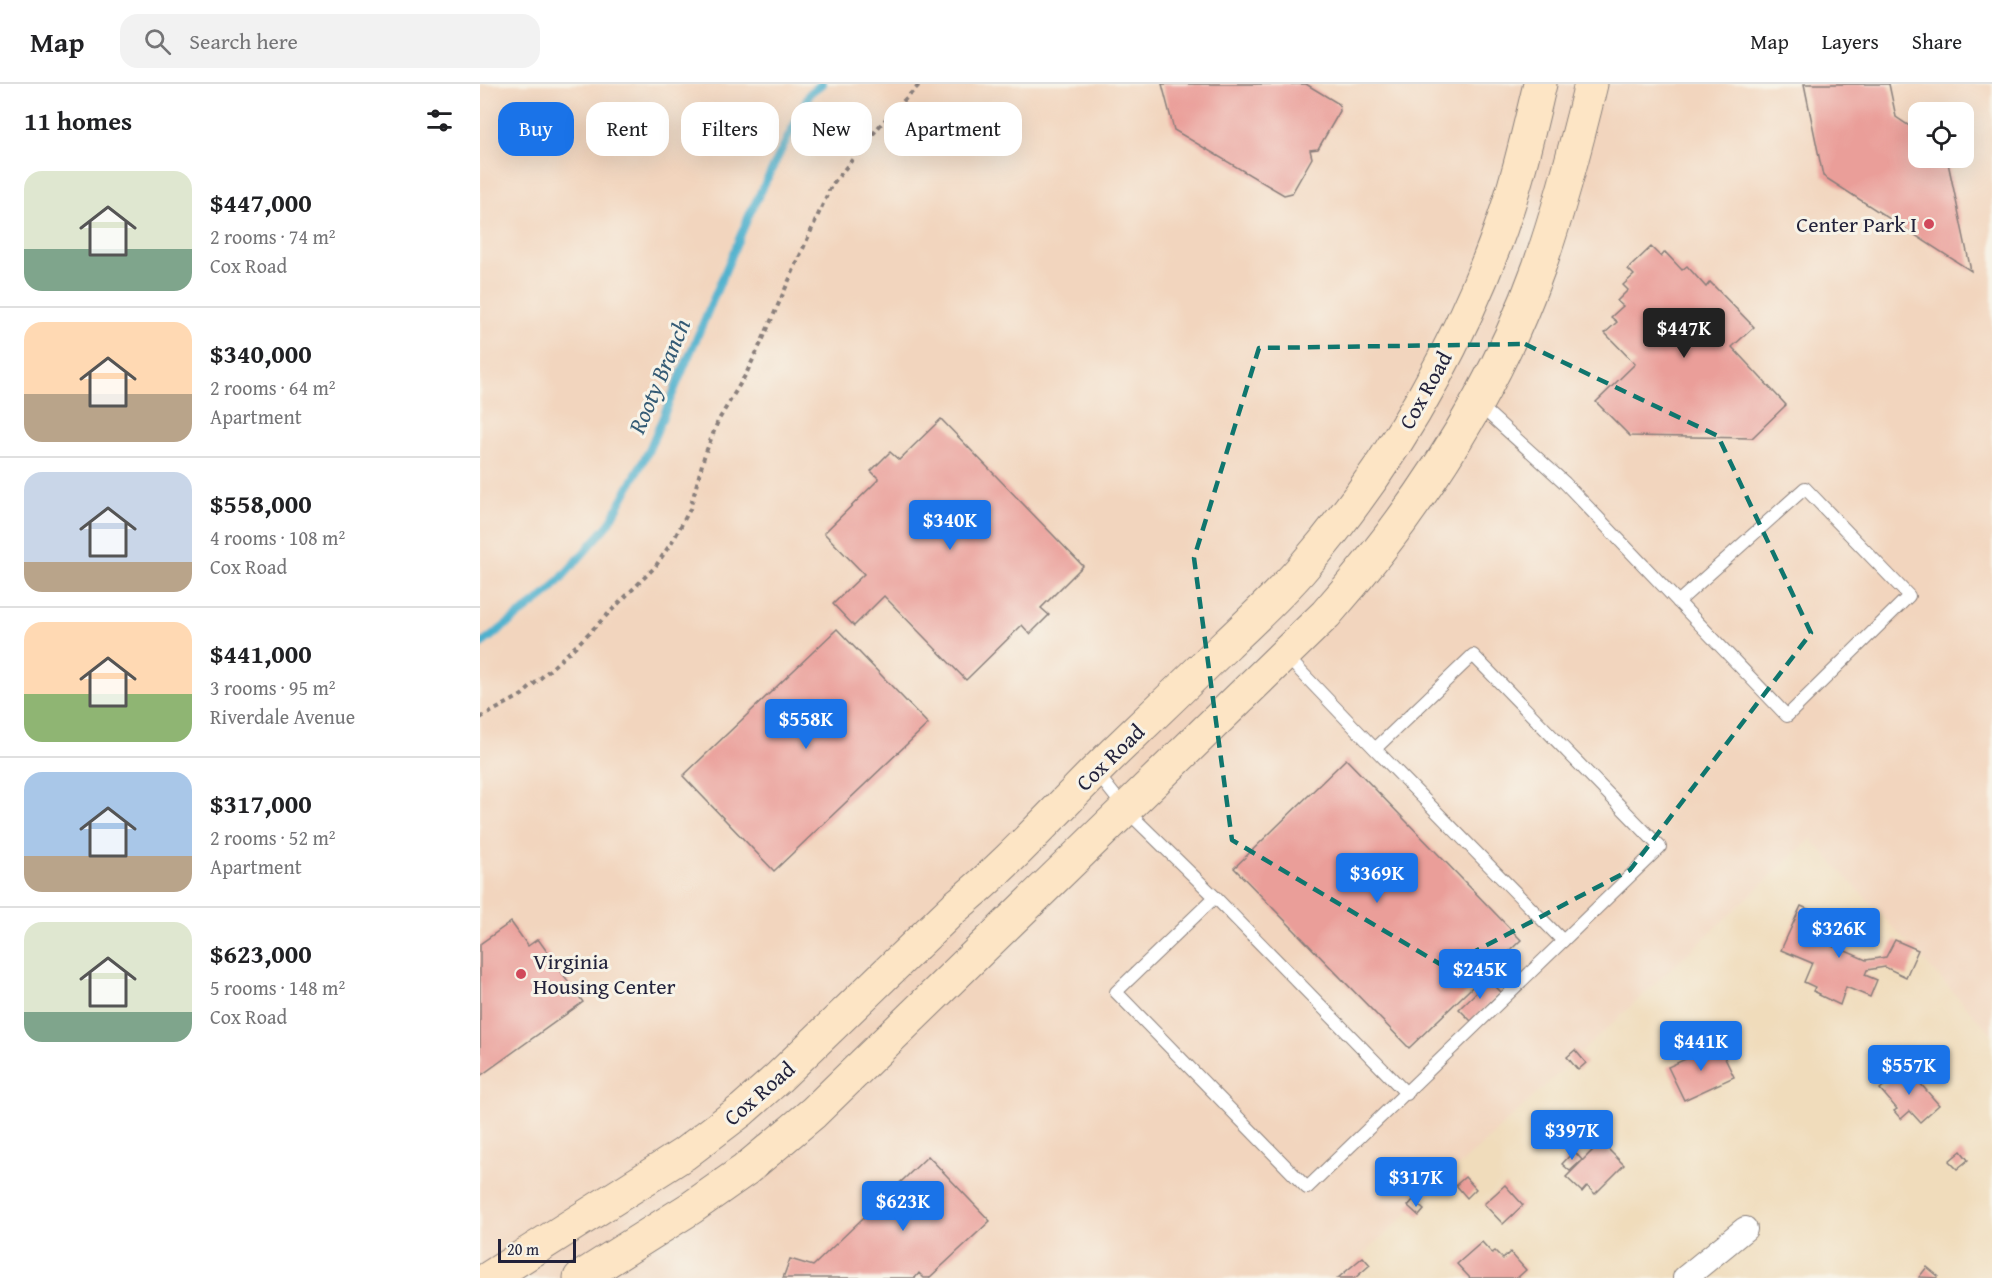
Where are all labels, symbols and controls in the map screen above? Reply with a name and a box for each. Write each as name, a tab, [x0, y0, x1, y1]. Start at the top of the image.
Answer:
search box	[120, 14, 540, 68]
text: Map	[30, 21, 84, 62]
icon: search	[141, 25, 174, 58]
text: Search here	[189, 25, 298, 57]
text: Map	[1750, 26, 1789, 57]
text: Layers	[1822, 26, 1879, 57]
text: Share	[1912, 26, 1962, 57]
text: 11 homes	[24, 101, 132, 140]
chip: Buy	[498, 102, 574, 156]
chip: Rent	[586, 102, 669, 156]
chip: Filters	[681, 102, 779, 156]
chip: New	[791, 102, 872, 156]
chip: Apartment	[884, 102, 1022, 156]
map controls	[1908, 102, 1974, 168]
button: locate	[1908, 102, 1974, 168]
icon: filters	[423, 104, 456, 137]
text: $447,000	[210, 183, 312, 222]
icon: home	[72, 195, 144, 267]
place label: Center Park I	[1796, 208, 1917, 240]
marker: Center Park I	[1922, 217, 1936, 231]
text: 2 rooms · 74 m²	[210, 222, 336, 251]
text: Cox Road	[210, 251, 287, 280]
pin: $447K	[1642, 308, 1726, 359]
water label: Rooty Branch	[619, 313, 699, 440]
text: $447K	[1657, 313, 1711, 342]
text: $340,000	[210, 334, 312, 373]
street label: Cox Road	[1390, 345, 1460, 435]
icon: home	[72, 346, 144, 418]
text: 2 rooms · 64 m²	[210, 373, 336, 402]
text: Apartment	[210, 402, 302, 431]
text: $558,000	[210, 484, 312, 523]
icon: home	[72, 496, 144, 568]
pin: $340K	[908, 500, 992, 551]
text: $340K	[923, 505, 977, 534]
text: 4 rooms · 108 m²	[210, 523, 345, 552]
text: Cox Road	[210, 552, 287, 581]
text: $441,000	[210, 634, 312, 673]
icon: home	[72, 646, 144, 718]
text: 3 rooms · 95 m²	[210, 673, 336, 702]
pin: $558K	[764, 699, 848, 750]
text: Riverdale Avenue	[210, 702, 355, 731]
text: $558K	[779, 704, 833, 733]
street label: Cox Road	[1068, 716, 1152, 798]
text: $317,000	[210, 784, 312, 823]
icon: home	[72, 796, 144, 868]
text: 2 rooms · 52 m²	[210, 823, 336, 852]
text: Apartment	[210, 852, 302, 881]
pin: $369K	[1335, 853, 1419, 904]
text: $369K	[1350, 858, 1404, 887]
pin: $326K	[1797, 908, 1881, 959]
text: $326K	[1812, 913, 1866, 942]
text: $623,000	[210, 934, 312, 973]
place label: Virginia Housing Center	[533, 945, 676, 1002]
icon: home	[72, 946, 144, 1018]
pin: $245K	[1438, 949, 1522, 1000]
text: $245K	[1453, 954, 1507, 983]
marker: Virginia Housing Center	[514, 967, 528, 981]
text: 5 rooms · 148 m²	[210, 973, 345, 1002]
text: Cox Road	[210, 1002, 287, 1031]
pin: $441K	[1659, 1021, 1743, 1072]
text: $441K	[1674, 1026, 1728, 1055]
pin: $557K	[1867, 1045, 1951, 1096]
text: $557K	[1882, 1050, 1936, 1079]
street label: Cox Road	[716, 1053, 802, 1133]
pin: $397K	[1530, 1110, 1614, 1161]
text: $397K	[1545, 1115, 1599, 1144]
pin: $317K	[1374, 1157, 1458, 1208]
text: $317K	[1389, 1162, 1443, 1191]
pin: $623K	[861, 1181, 945, 1232]
text: $623K	[876, 1186, 930, 1215]
scale bar	[498, 1236, 576, 1264]
text: 20 m	[507, 1237, 539, 1261]

